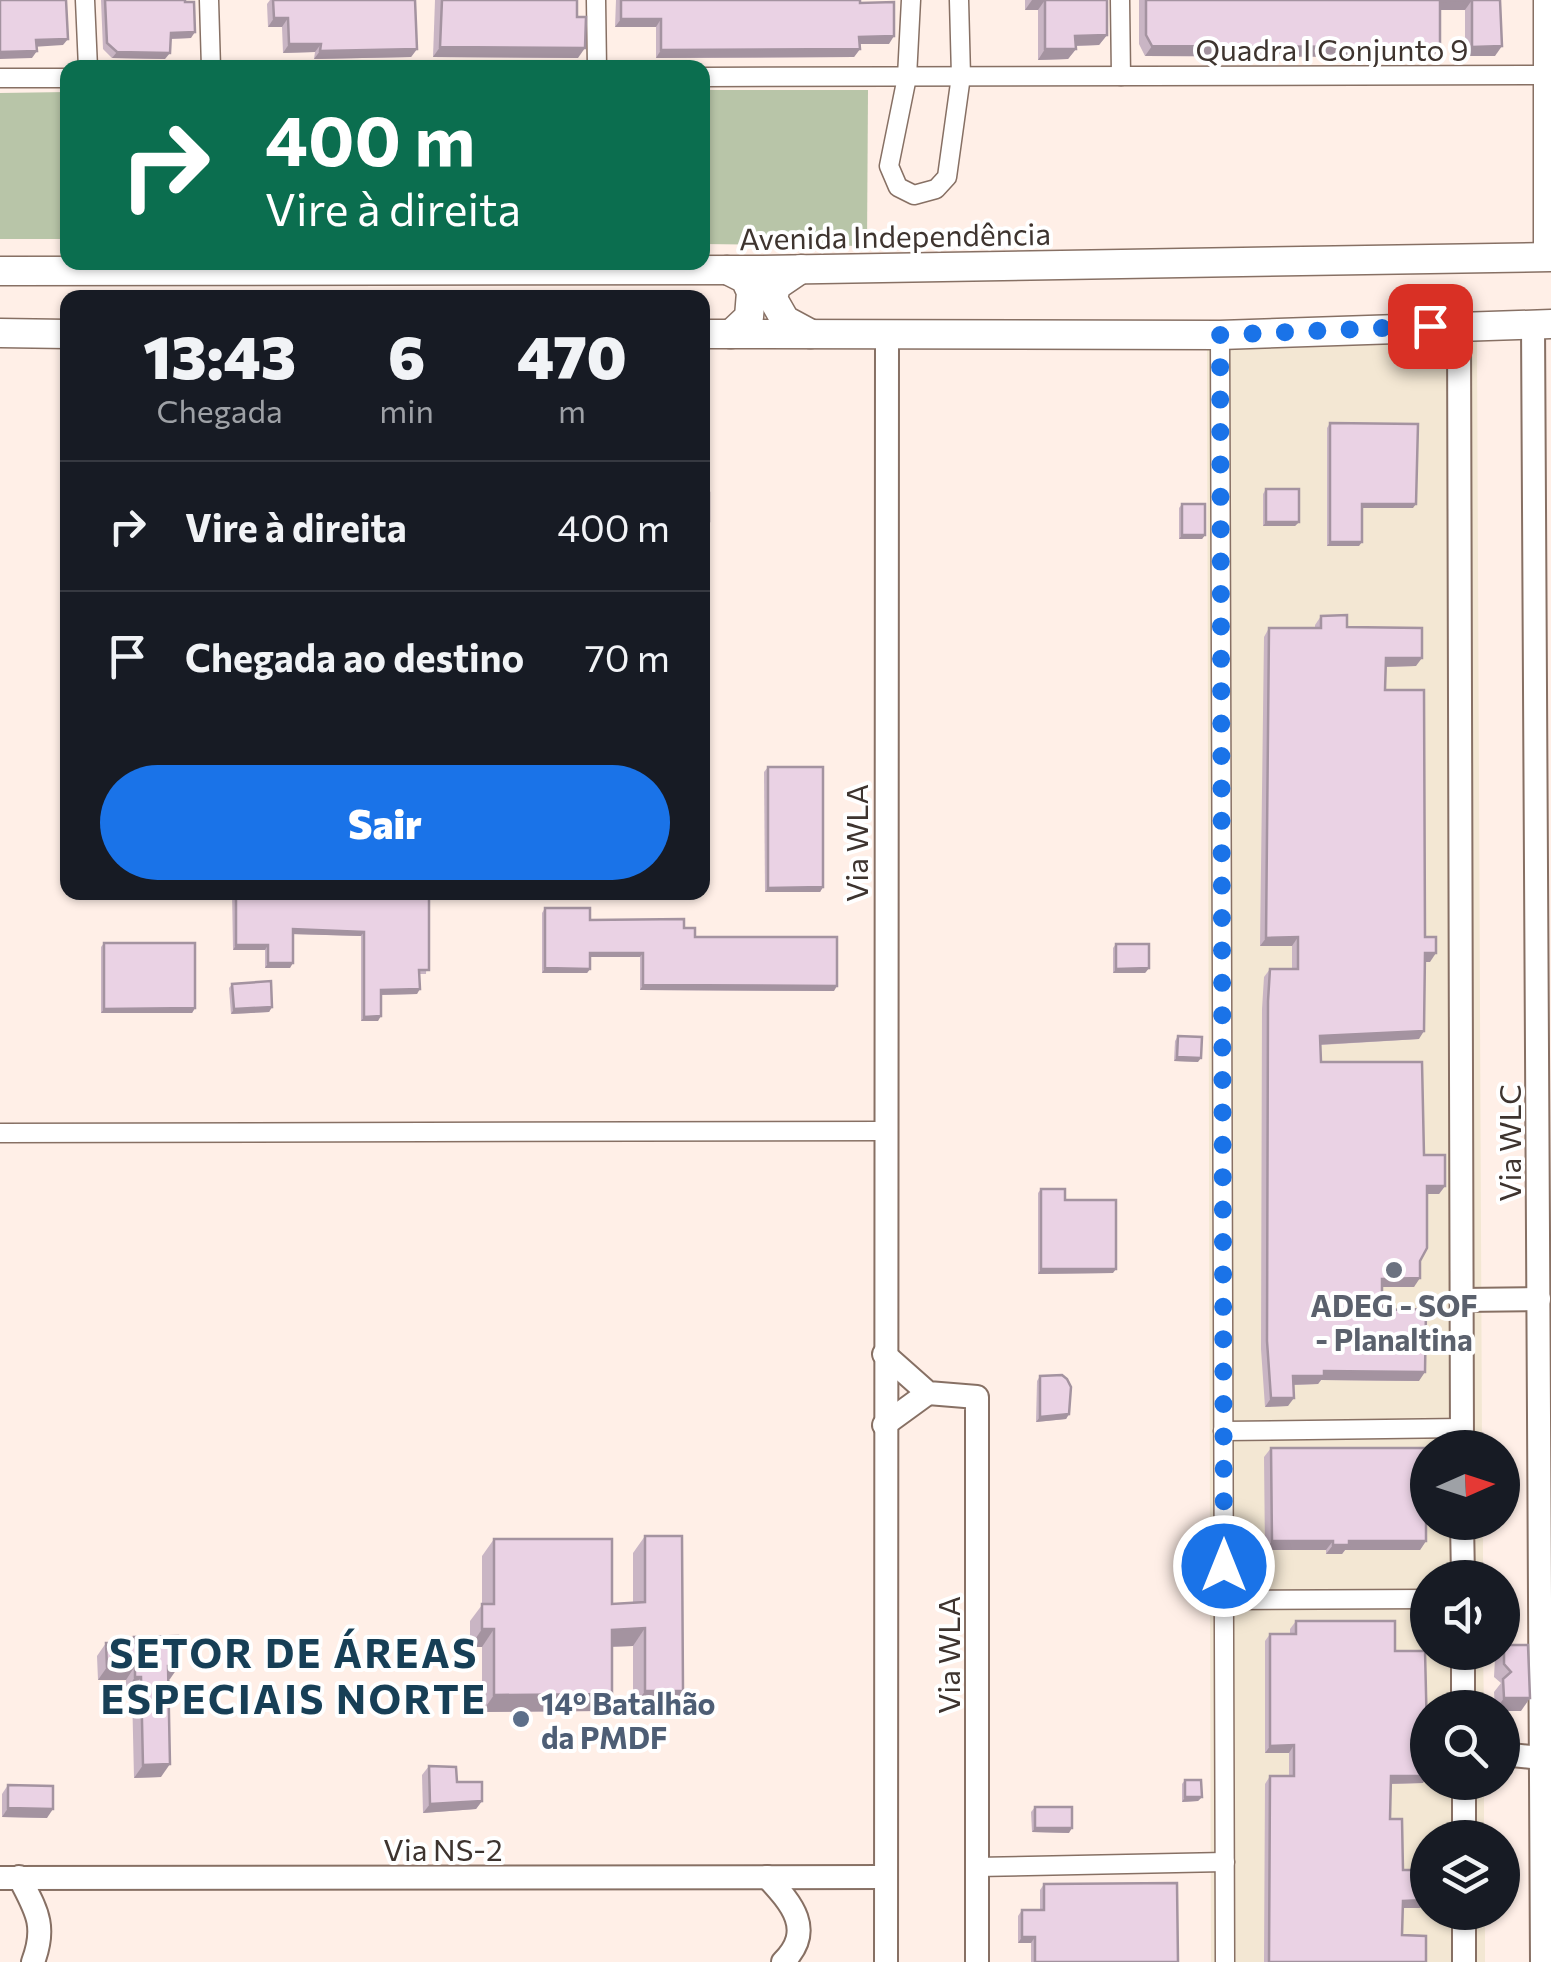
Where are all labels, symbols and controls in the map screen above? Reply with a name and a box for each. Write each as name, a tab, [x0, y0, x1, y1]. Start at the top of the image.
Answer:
street label: Quadra I Conjunto 9	[1196, 30, 1468, 67]
text: 400 m	[265, 95, 475, 180]
icon: right	[100, 100, 230, 230]
text: Vire à direita	[265, 180, 521, 235]
street label: Avenida Independência	[739, 214, 1051, 256]
pin	[1388, 284, 1473, 369]
icon: arrive	[1403, 299, 1458, 354]
text: 13:43	[143, 318, 296, 391]
text: 6	[388, 318, 425, 391]
text: 470	[517, 318, 627, 391]
text: Chegada	[157, 390, 283, 430]
text: min	[379, 390, 434, 430]
text: m	[558, 390, 586, 430]
icon: right	[100, 499, 155, 554]
text: Vire à direita	[185, 503, 407, 550]
text: 400 m	[557, 503, 670, 550]
icon: arrive	[100, 629, 155, 684]
text: Chegada ao destino	[185, 633, 524, 680]
text: 70 m	[585, 633, 670, 680]
button: Sair	[100, 765, 670, 880]
street label: Via WLA	[837, 784, 874, 902]
street label: Via WLC	[1490, 1084, 1527, 1202]
marker: ADEG - SOF - Planaltina	[1383, 1259, 1405, 1281]
place label: ADEG - SOF - Planaltina	[1310, 1286, 1478, 1357]
north arrow	[1410, 1430, 1520, 1540]
map controls	[1410, 1430, 1520, 1930]
position arrow	[1172, 1514, 1276, 1618]
button: sound	[1410, 1560, 1520, 1670]
street label: Via WLA	[929, 1596, 966, 1714]
district label: SETOR DE ÁREAS ESPECIAIS NORTE	[100, 1627, 488, 1722]
place label: 14º Batalhão da PMDF	[541, 1684, 715, 1755]
button: search	[1410, 1690, 1520, 1800]
marker: 14º Batalhão da PMDF	[510, 1708, 532, 1730]
button: layers	[1410, 1820, 1520, 1930]
street label: Via NS-2	[383, 1830, 503, 1867]

